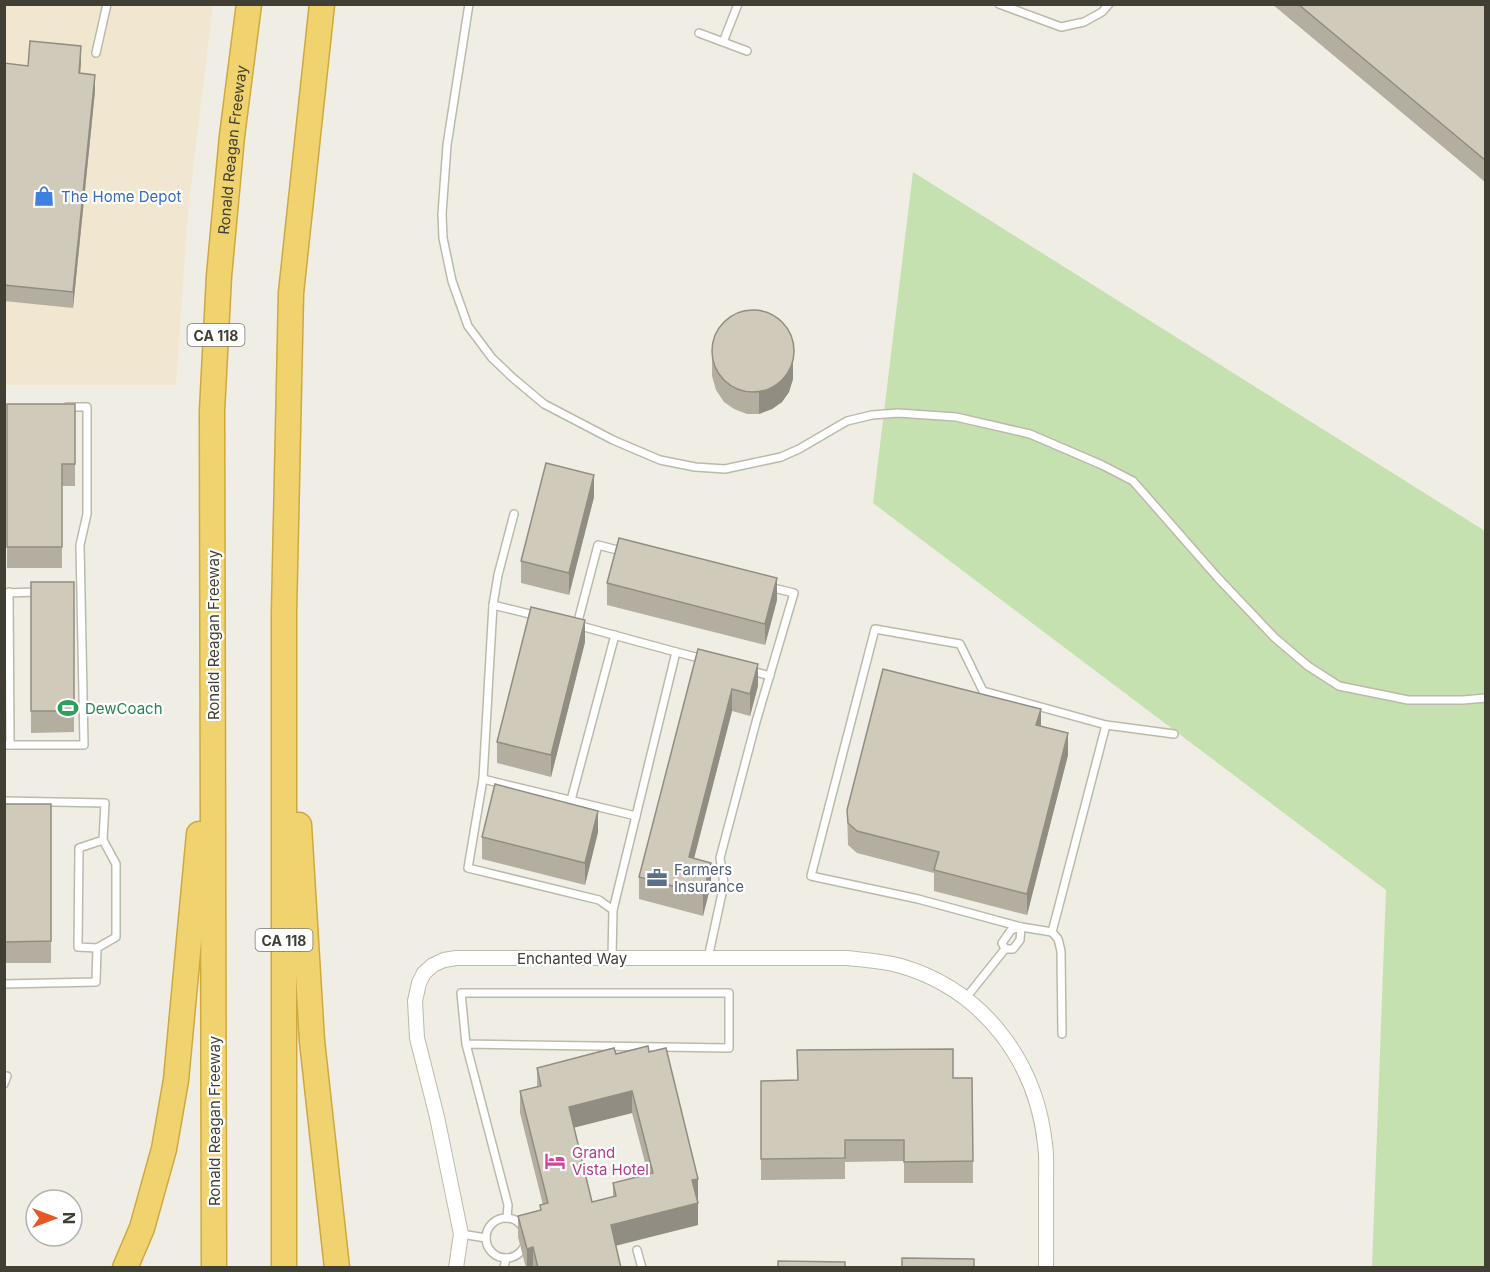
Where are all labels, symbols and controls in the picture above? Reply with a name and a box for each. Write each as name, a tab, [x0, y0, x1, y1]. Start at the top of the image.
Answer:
street label: Ronald Reagan Freeway	[213, 63, 251, 235]
shop icon: The Home Depot	[32, 184, 56, 208]
place label: The Home Depot	[61, 187, 182, 206]
road number: CA 118	[188, 324, 244, 346]
street label: Ronald Reagan Freeway	[204, 549, 223, 720]
sports icon: DewCoach	[56, 696, 80, 720]
place label: DewCoach	[85, 699, 163, 718]
place label: Farmers Insurance	[674, 860, 744, 896]
office icon: Farmers Insurance	[645, 866, 669, 890]
road number: CA 118	[256, 929, 312, 951]
street label: Enchanted Way	[517, 949, 628, 968]
street label: Ronald Reagan Freeway	[205, 1035, 224, 1206]
place label: Grand Vista Hotel	[572, 1143, 649, 1179]
hotel icon: Grand Vista Hotel	[543, 1149, 567, 1173]
north arrow	[24, 1188, 84, 1248]
text: N	[59, 1212, 79, 1224]

